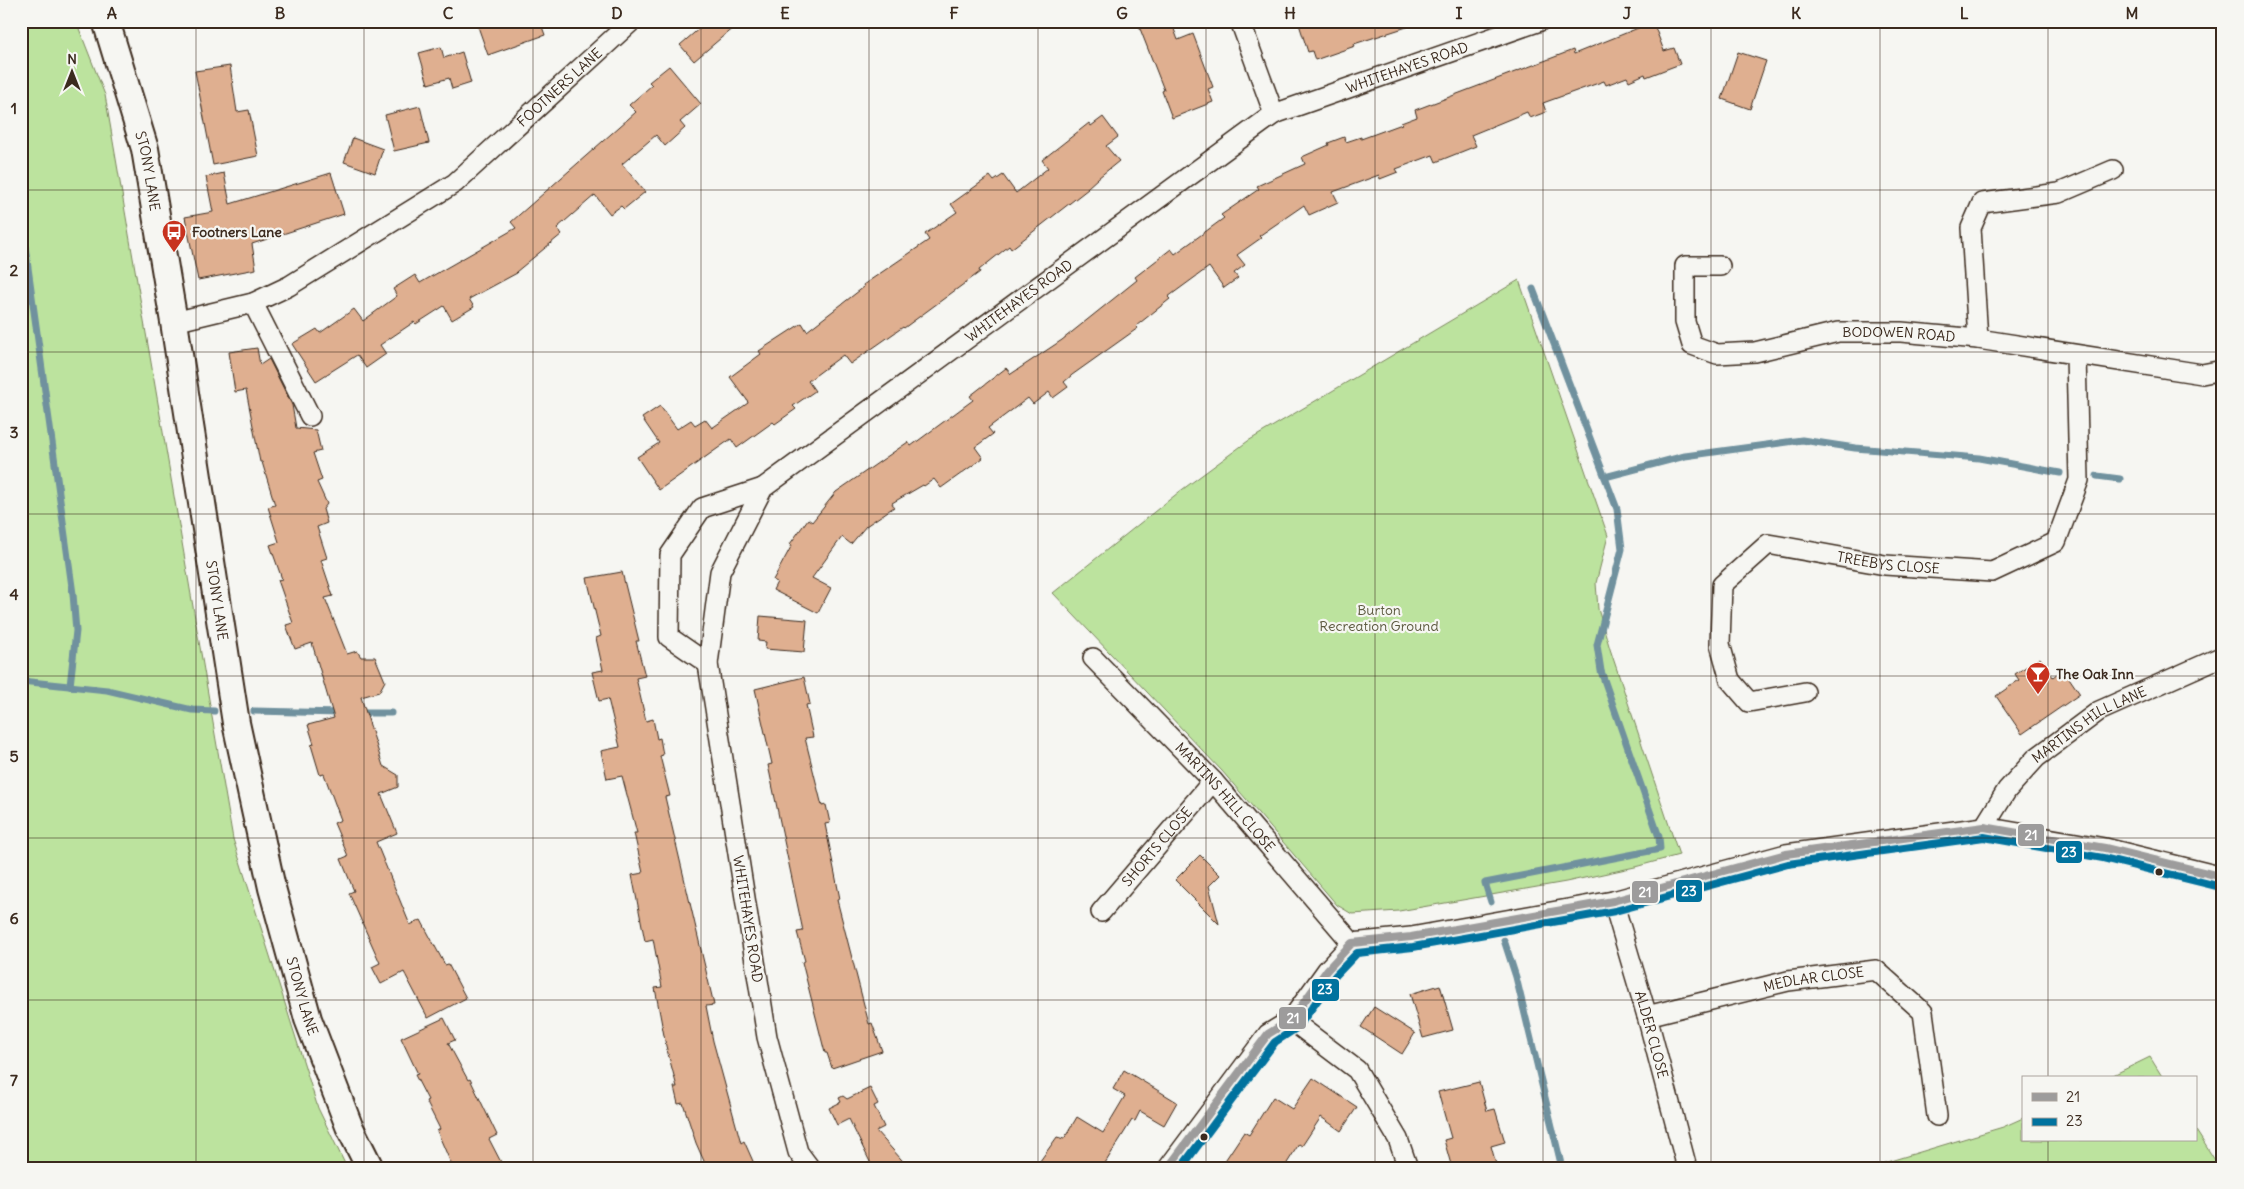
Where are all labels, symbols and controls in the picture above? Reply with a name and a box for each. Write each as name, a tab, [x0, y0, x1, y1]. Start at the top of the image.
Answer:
text: A	[107, 3, 117, 23]
text: B	[275, 3, 286, 23]
text: C	[443, 3, 454, 23]
text: D	[611, 3, 623, 23]
text: E	[780, 3, 790, 23]
text: F	[949, 3, 959, 23]
text: G	[1116, 3, 1128, 23]
text: H	[1284, 3, 1296, 23]
text: I	[1456, 3, 1463, 23]
text: J	[1623, 3, 1632, 23]
text: K	[1791, 3, 1801, 23]
text: L	[1960, 3, 1969, 23]
text: M	[2126, 3, 2139, 23]
street label: WHITEHAYES ROAD	[1343, 38, 1471, 97]
street label: FOOTNERS LANE	[513, 44, 606, 131]
north arrow	[48, 48, 98, 98]
text: N	[67, 50, 77, 68]
text: 1	[11, 98, 17, 118]
street label: STONY LANE	[131, 129, 164, 212]
bus stop icon: Footners Lane	[161, 219, 187, 253]
place label: Footners Lane	[192, 223, 282, 241]
street label: WHITEHAYES ROAD	[962, 255, 1076, 346]
text: 2	[10, 260, 19, 280]
street label: BODOWEN ROAD	[1842, 323, 1956, 346]
text: 3	[9, 422, 19, 442]
street label: TREEBYS CLOSE	[1835, 548, 1940, 578]
street label: STONY LANE	[202, 559, 232, 642]
text: 4	[9, 584, 19, 604]
park label: Burton Recreation Ground	[1319, 601, 1439, 635]
bar icon: The Oak Inn	[2025, 661, 2051, 695]
place label: The Oak Inn	[2056, 665, 2134, 683]
street label: MARTINS HILL LANE	[2028, 682, 2149, 767]
street label: MARTINS HILL CLOSE	[1171, 739, 1279, 856]
text: 5	[9, 746, 19, 766]
street label: SHORTS CLOSE	[1118, 803, 1196, 890]
line badge: 21	[2017, 823, 2045, 847]
text: 21	[2024, 826, 2038, 844]
line badge: 23	[2055, 840, 2083, 864]
text: 23	[2061, 843, 2077, 861]
street label: WHITEHAYES ROAD	[729, 854, 767, 984]
unlabelled marker	[2154, 867, 2164, 877]
line badge: 23	[1675, 879, 1703, 903]
line badge: 21	[1631, 880, 1659, 904]
text: 23	[1681, 882, 1697, 900]
text: 21	[1638, 883, 1652, 901]
text: 6	[9, 908, 19, 928]
street label: STONY LANE	[282, 955, 322, 1038]
street label: MEDLAR CLOSE	[1761, 963, 1865, 996]
line badge: 23	[1311, 978, 1340, 1002]
text: 23	[1317, 980, 1333, 998]
street label: ALDER CLOSE	[1631, 988, 1672, 1080]
line badge: 21	[1278, 1006, 1307, 1030]
text: 21	[1286, 1009, 1300, 1027]
text: 7	[10, 1070, 18, 1090]
legend	[2022, 1076, 2196, 1142]
text: 21	[2066, 1087, 2080, 1106]
text: 23	[2066, 1111, 2083, 1130]
unlabelled marker	[1199, 1132, 1209, 1142]

